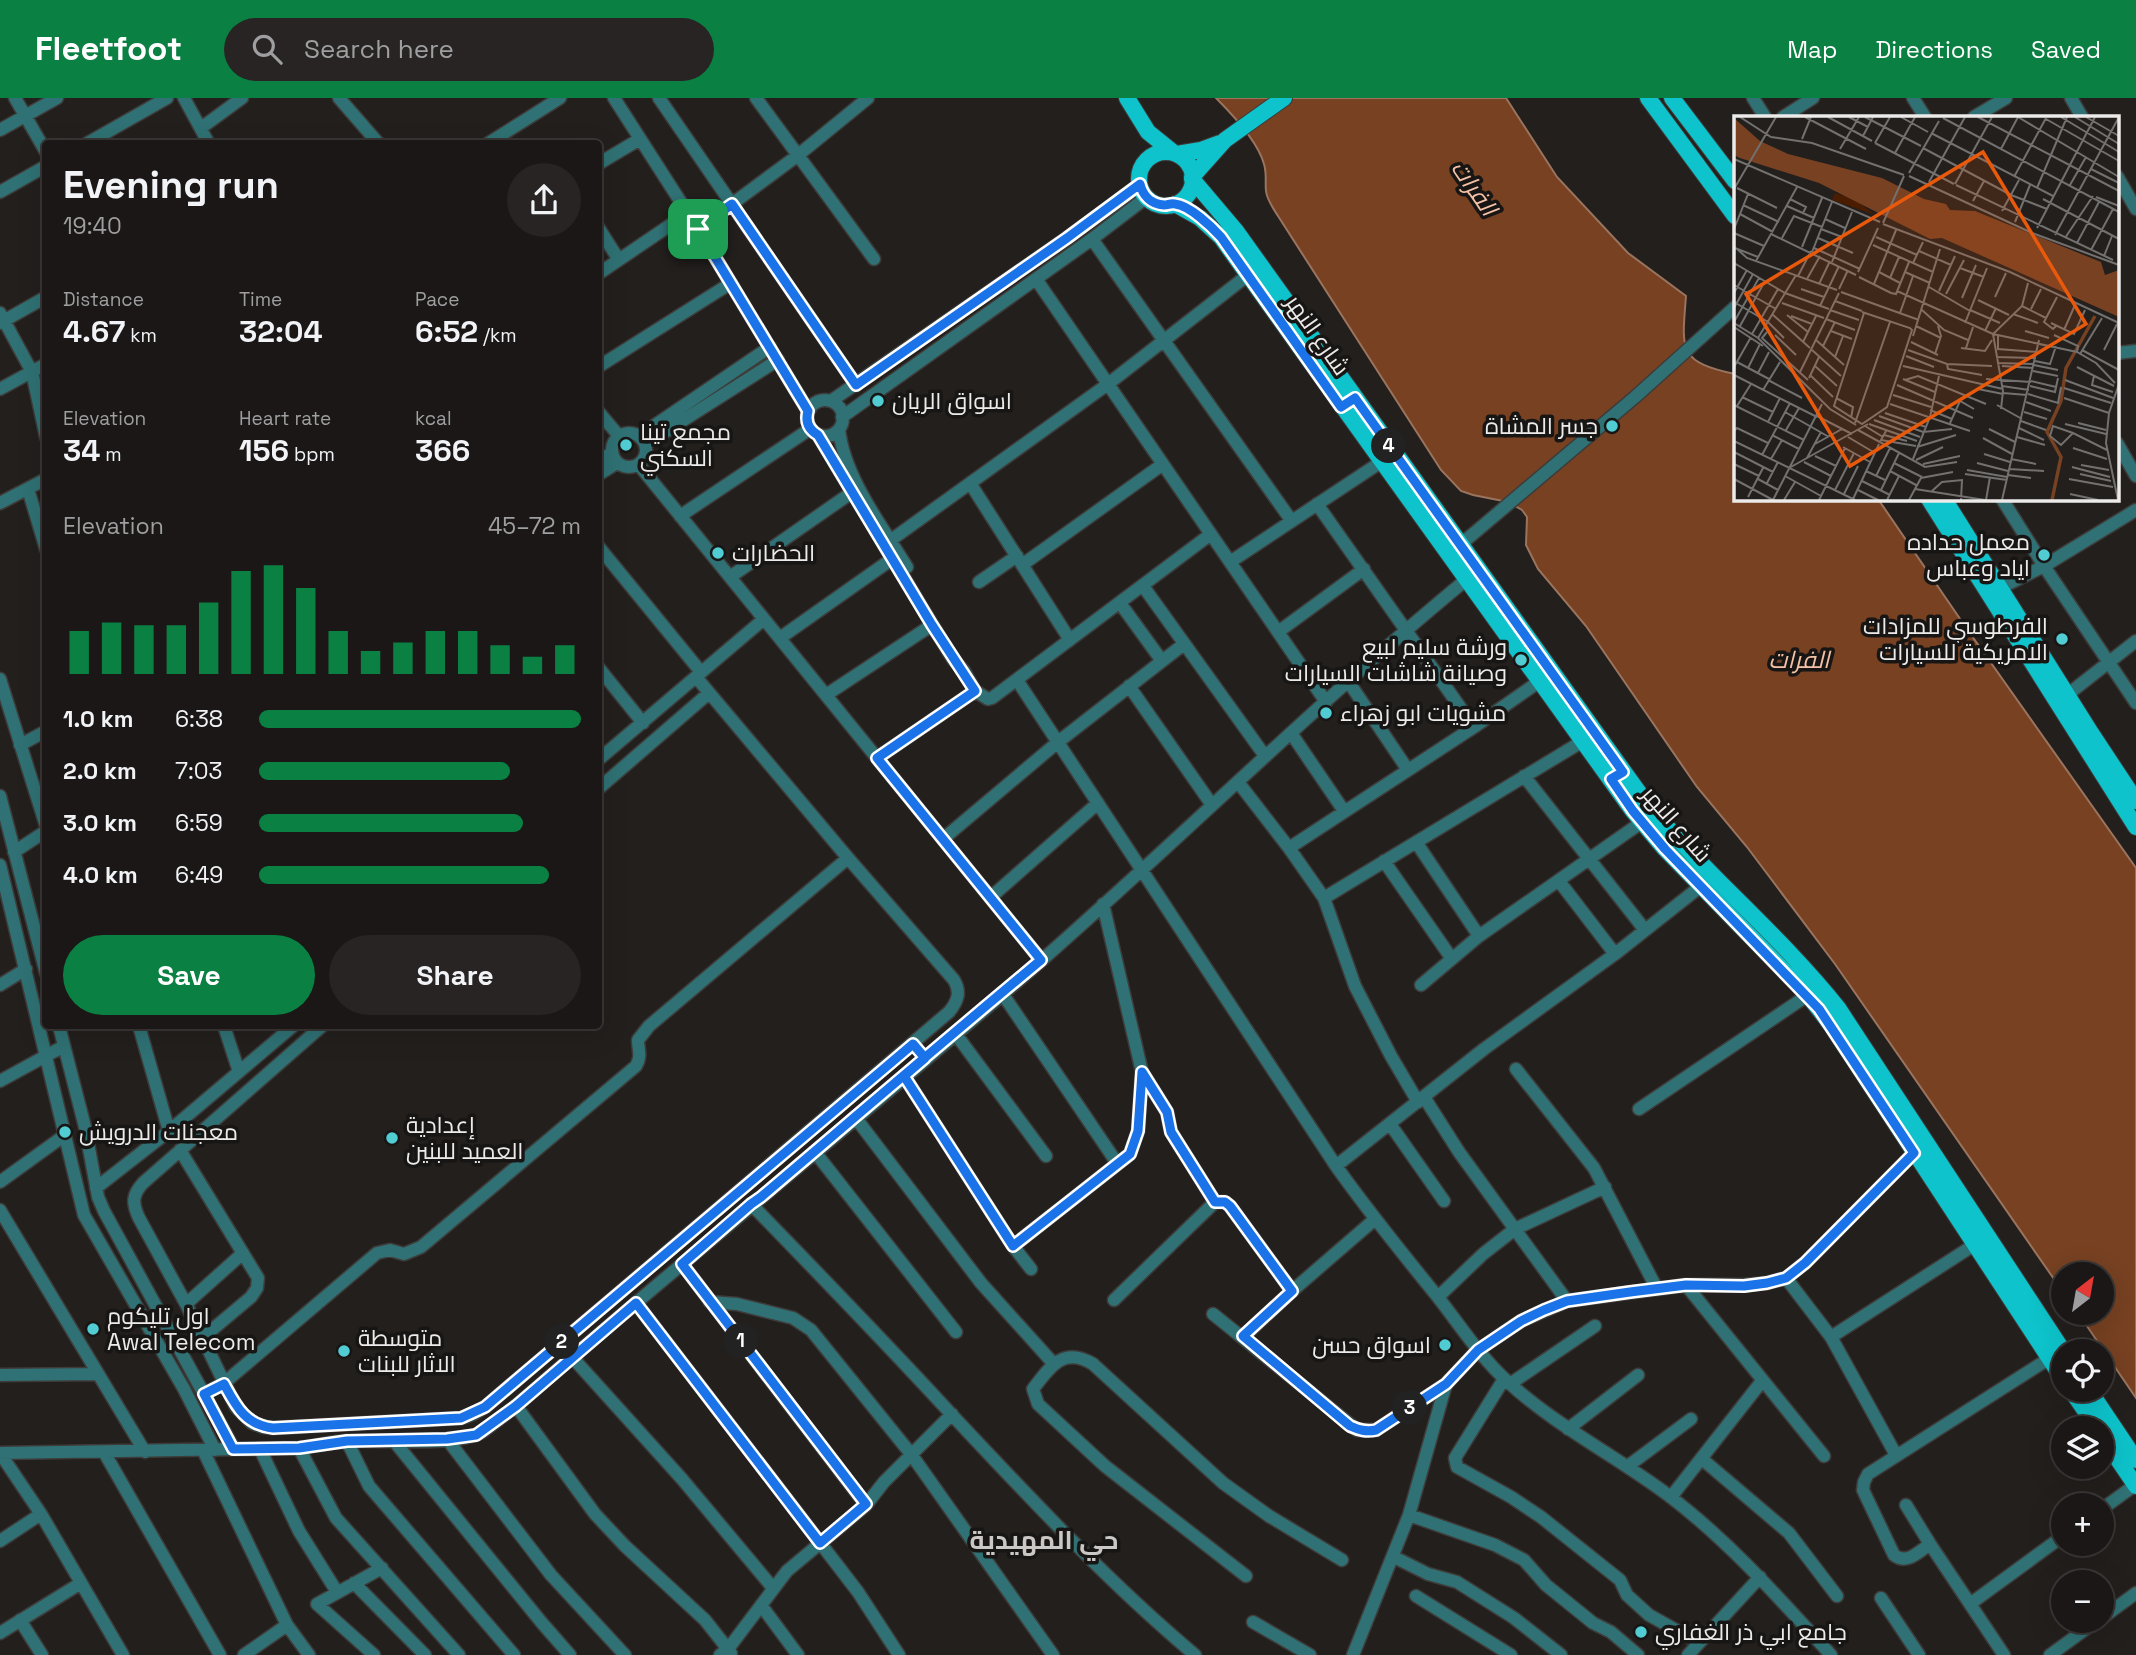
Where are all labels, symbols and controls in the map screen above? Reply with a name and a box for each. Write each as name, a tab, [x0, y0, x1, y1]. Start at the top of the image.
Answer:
search box	[224, 18, 714, 81]
text: Fleetfoot	[35, 28, 182, 70]
icon: search	[248, 30, 286, 68]
text: Search here	[304, 32, 454, 66]
text: Map	[1787, 34, 1837, 65]
text: Directions	[1875, 34, 1993, 65]
text: Saved	[2031, 34, 2101, 65]
inset map	[1734, 116, 2118, 500]
water label: الفرات	[1444, 154, 1506, 224]
text: Evening run	[63, 161, 279, 209]
button: share	[507, 163, 581, 237]
pin	[668, 199, 728, 259]
icon: arrive	[679, 210, 717, 248]
text: 19:40	[63, 211, 122, 241]
text: Distance	[63, 287, 144, 312]
text: Time	[239, 287, 282, 312]
text: Pace	[415, 287, 459, 312]
street label: شارع النهر	[1277, 287, 1357, 382]
text: 4.67	[63, 312, 125, 351]
text: 32:04	[239, 312, 323, 351]
text: 6:52	[415, 312, 478, 351]
text: km	[125, 323, 157, 348]
text: /km	[478, 323, 517, 348]
place label: اسواق الريان	[892, 386, 1012, 416]
marker: اسواق الريان	[870, 393, 886, 409]
text: Elevation	[63, 406, 146, 431]
text: Heart rate	[239, 406, 331, 431]
text: kcal	[415, 406, 452, 431]
place label: جسر المشاة	[1485, 411, 1598, 441]
place label: مجمع تينا السكني	[640, 417, 731, 476]
marker: جسر المشاة	[1604, 418, 1620, 434]
pin: 4	[1372, 428, 1406, 464]
text: 34	[63, 431, 100, 470]
text: 156	[239, 431, 289, 470]
text: 366	[415, 431, 470, 470]
text: 4	[1382, 433, 1395, 458]
marker: مجمع تينا السكني	[618, 437, 634, 453]
text: m	[100, 442, 122, 467]
text: bpm	[289, 442, 335, 467]
text: Elevation	[63, 511, 164, 541]
text: 45–72 m	[488, 511, 581, 541]
place label: معمل حداده اياد وعباس	[1907, 527, 2030, 583]
place label: الحضارات	[732, 538, 815, 568]
marker: الحضارات	[710, 545, 726, 561]
marker: معمل حداده اياد وعباس	[2036, 547, 2052, 563]
place label: الفرطوسي للمزادات الامريكية للسيارات	[1863, 611, 2048, 667]
marker: الفرطوسي للمزادات الامريكية للسيارات	[2054, 631, 2070, 647]
place label: ورشة سليم لبيع وصيانة شاشات السيارات	[1285, 632, 1507, 688]
water label: الفرات	[1768, 644, 1832, 675]
marker: ورشة سليم لبيع وصيانة شاشات السيارات	[1513, 652, 1529, 668]
place label: مشويات ابو زهراء	[1340, 698, 1506, 728]
text: 1.0 km	[63, 704, 133, 734]
text: 6:38	[175, 704, 223, 734]
marker: مشويات ابو زهراء	[1318, 705, 1334, 721]
text: 2.0 km	[63, 756, 137, 786]
text: 7:03	[175, 756, 222, 786]
street label: شارع النهر	[1633, 778, 1718, 869]
text: 3.0 km	[63, 808, 137, 838]
text: 6:59	[175, 808, 223, 838]
text: 4.0 km	[63, 860, 138, 890]
text: 6:49	[175, 860, 223, 890]
button: Save	[63, 935, 315, 1015]
button: Share	[329, 935, 581, 1015]
place label: إعدادية العميد للبنين	[406, 1110, 523, 1166]
place label: معجنات الدرويش	[79, 1117, 238, 1147]
marker: معجنات الدرويش	[57, 1124, 73, 1140]
marker: إعدادية العميد للبنين	[384, 1130, 400, 1146]
north arrow	[2051, 1262, 2114, 1325]
map controls	[2051, 1262, 2114, 1633]
place label: اول تليكوم Awal Telecom	[107, 1301, 256, 1357]
marker: اول تليكوم Awal Telecom	[85, 1321, 101, 1337]
place label: متوسطة الاثار للبنات	[358, 1323, 456, 1379]
pin: 2	[544, 1324, 580, 1360]
pin: 1	[724, 1324, 758, 1358]
text: 1	[736, 1328, 745, 1353]
text: 2	[556, 1329, 567, 1354]
place label: اسواق حسن	[1312, 1330, 1431, 1360]
marker: اسواق حسن	[1437, 1337, 1453, 1353]
button: locate	[2051, 1339, 2114, 1402]
marker: متوسطة الاثار للبنات	[336, 1343, 352, 1359]
pin: 3	[1392, 1390, 1428, 1426]
text: 3	[1404, 1395, 1415, 1420]
button: layers	[2051, 1416, 2114, 1479]
button: +	[2051, 1493, 2114, 1556]
district label: حي المهيدية	[969, 1523, 1119, 1561]
button: −	[2051, 1570, 2114, 1633]
place label: جامع ابي ذر الغفاري	[1655, 1617, 1847, 1650]
marker: جامع ابي ذر الغفاري	[1633, 1624, 1649, 1640]

